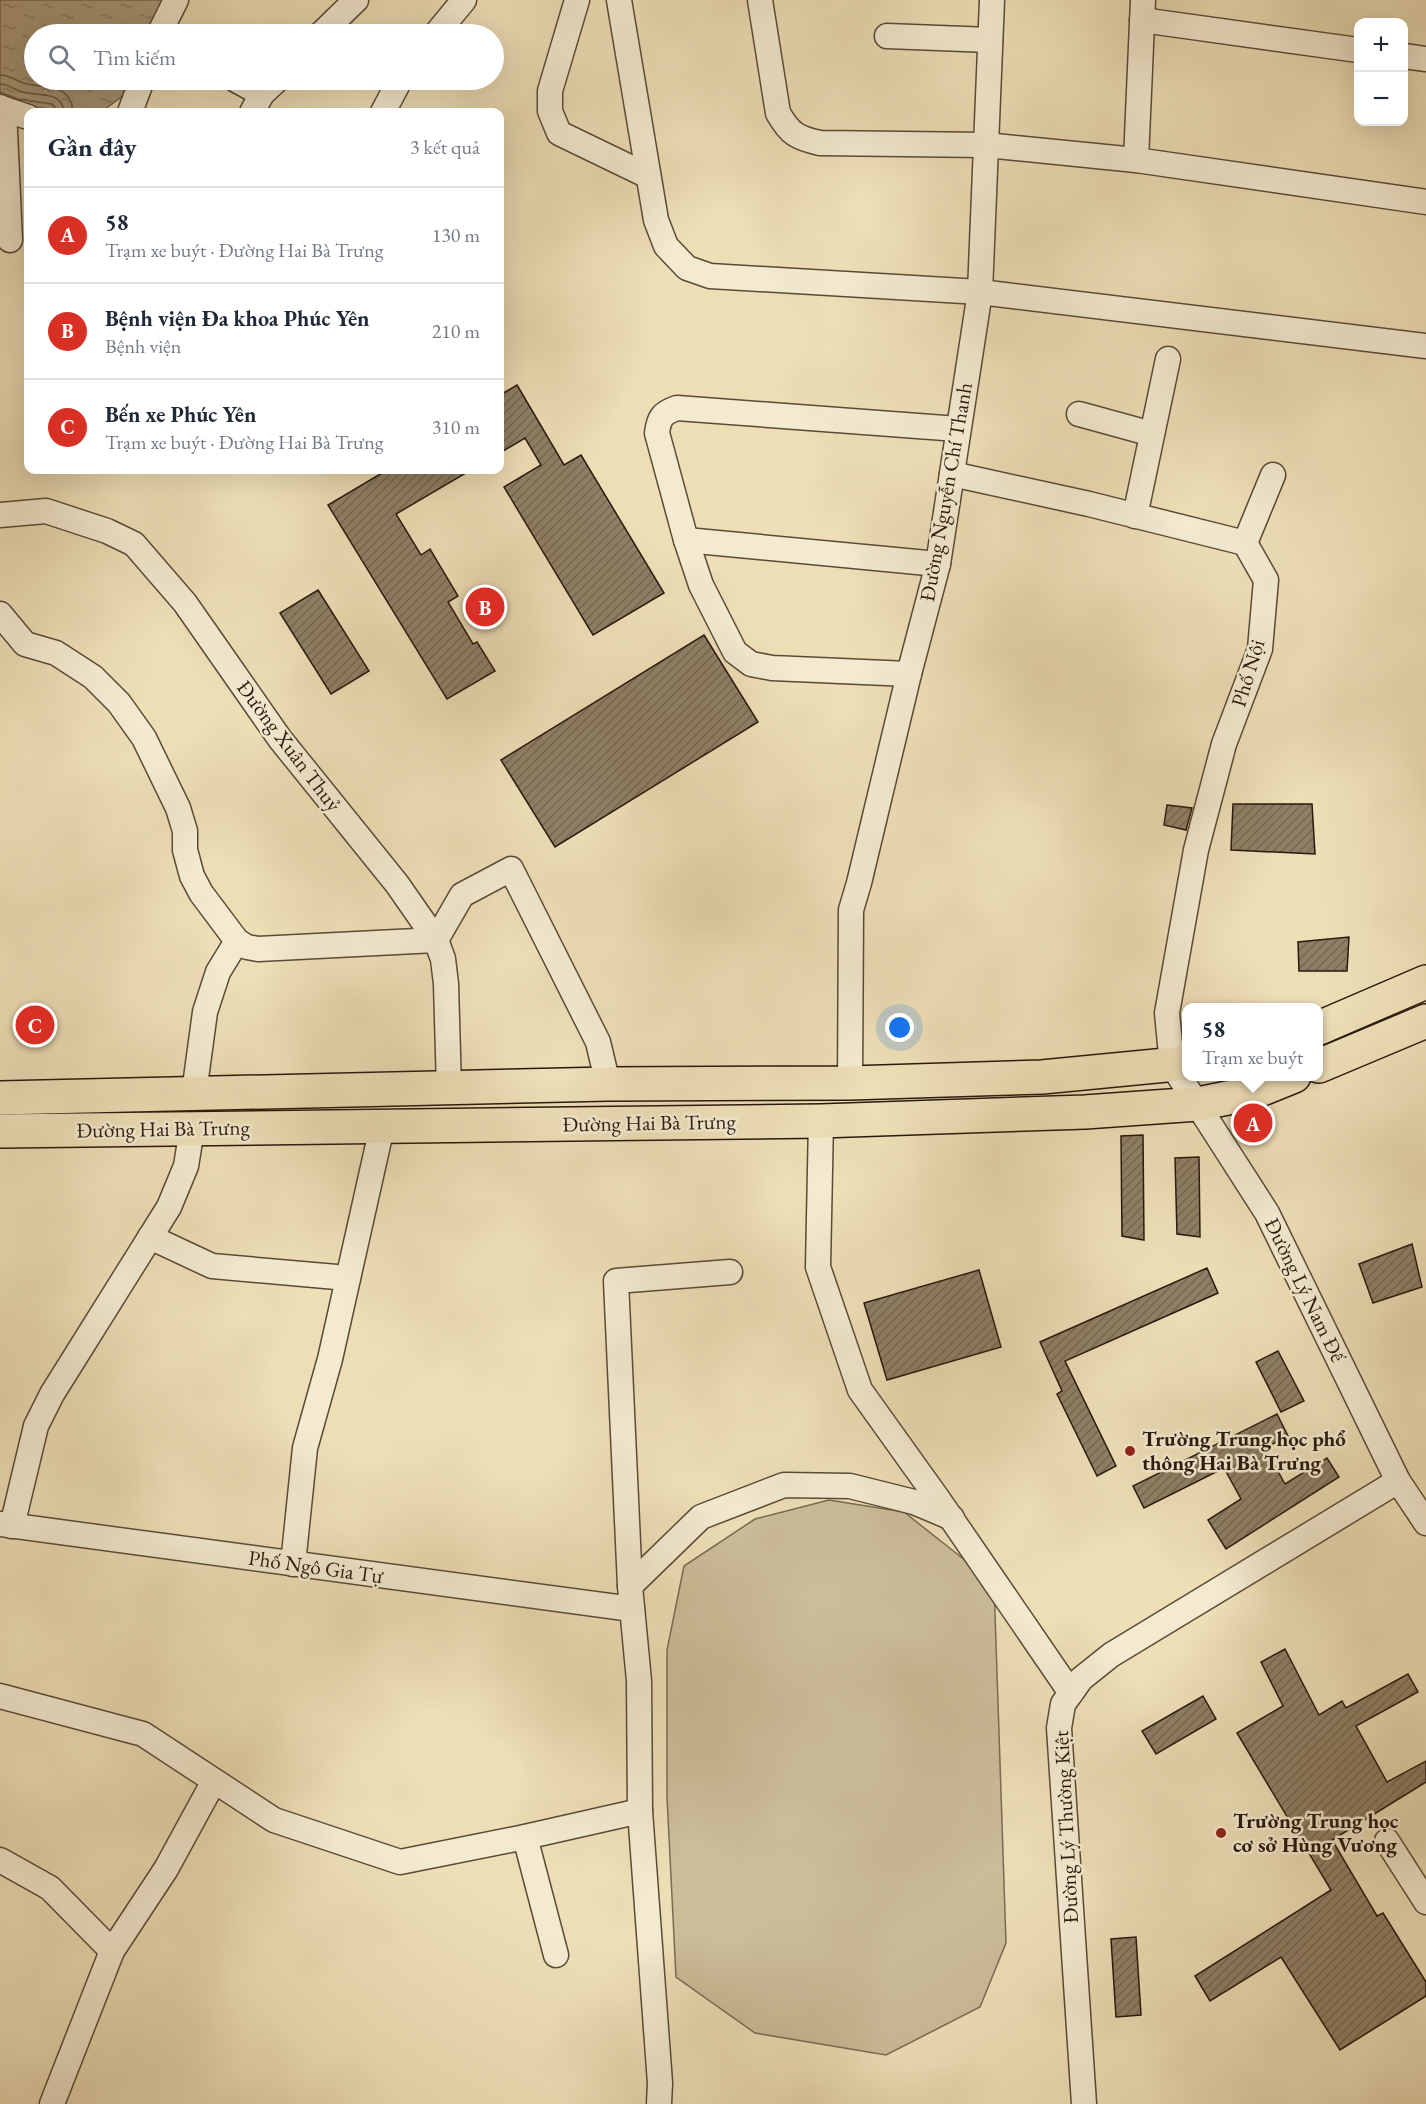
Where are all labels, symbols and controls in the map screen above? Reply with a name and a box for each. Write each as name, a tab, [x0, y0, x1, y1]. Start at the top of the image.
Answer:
map controls	[1354, 18, 1408, 126]
button: +	[1354, 18, 1408, 72]
search box	[24, 24, 504, 90]
icon: search	[45, 41, 78, 74]
text: Tìm kiếm	[93, 43, 176, 72]
button: −	[1354, 72, 1408, 126]
text: Gần đây	[48, 130, 137, 164]
text: 3 kết quả	[410, 134, 480, 160]
text: 58	[105, 208, 128, 237]
text: A	[60, 222, 75, 248]
text: 130 m	[432, 222, 480, 248]
text: Trạm xe buýt · Đường Hai Bà Trưng	[105, 237, 383, 263]
text: Bệnh viện Đa khoa Phúc Yên	[105, 304, 370, 333]
text: B	[61, 318, 74, 344]
text: 210 m	[432, 318, 480, 344]
text: Bệnh viện	[105, 333, 181, 359]
street label: Đường Nguyễn Chí Thanh	[913, 380, 978, 604]
text: Bến xe Phúc Yên	[105, 400, 256, 429]
text: C	[60, 414, 75, 440]
text: 310 m	[432, 414, 480, 440]
text: Trạm xe buýt · Đường Hai Bà Trưng	[105, 429, 383, 455]
pin: B	[466, 584, 504, 630]
street label: Phố Nội	[1224, 636, 1271, 710]
street label: Đường Xuân Thuỷ	[231, 675, 348, 817]
pin: C	[15, 1002, 54, 1048]
popup	[1182, 1003, 1323, 1081]
your location	[885, 1013, 914, 1042]
text: 58	[1202, 1015, 1225, 1044]
text: Trạm xe buýt	[1202, 1044, 1303, 1070]
pin: A	[1234, 1100, 1272, 1146]
street label: Đường Hai Bà Trưng	[562, 1107, 737, 1138]
street label: Đường Hai Bà Trưng	[76, 1113, 251, 1144]
street label: Đường Lý Nam Đế	[1259, 1213, 1352, 1367]
place label: Trường Trung học phổ thông Hai Bà Trưng	[1142, 1425, 1346, 1476]
marker: Trường Trung học phổ thông Hai Bà Trưng	[1123, 1444, 1137, 1458]
street label: Phố Ngô Gia Tự	[247, 1544, 386, 1589]
street label: Đường Lý Thường Kiệt	[1047, 1729, 1084, 1924]
place label: Trường Trung học cơ sở Hùng Vương	[1233, 1807, 1399, 1858]
marker: Trường Trung học cơ sở Hùng Vương	[1214, 1826, 1228, 1840]

